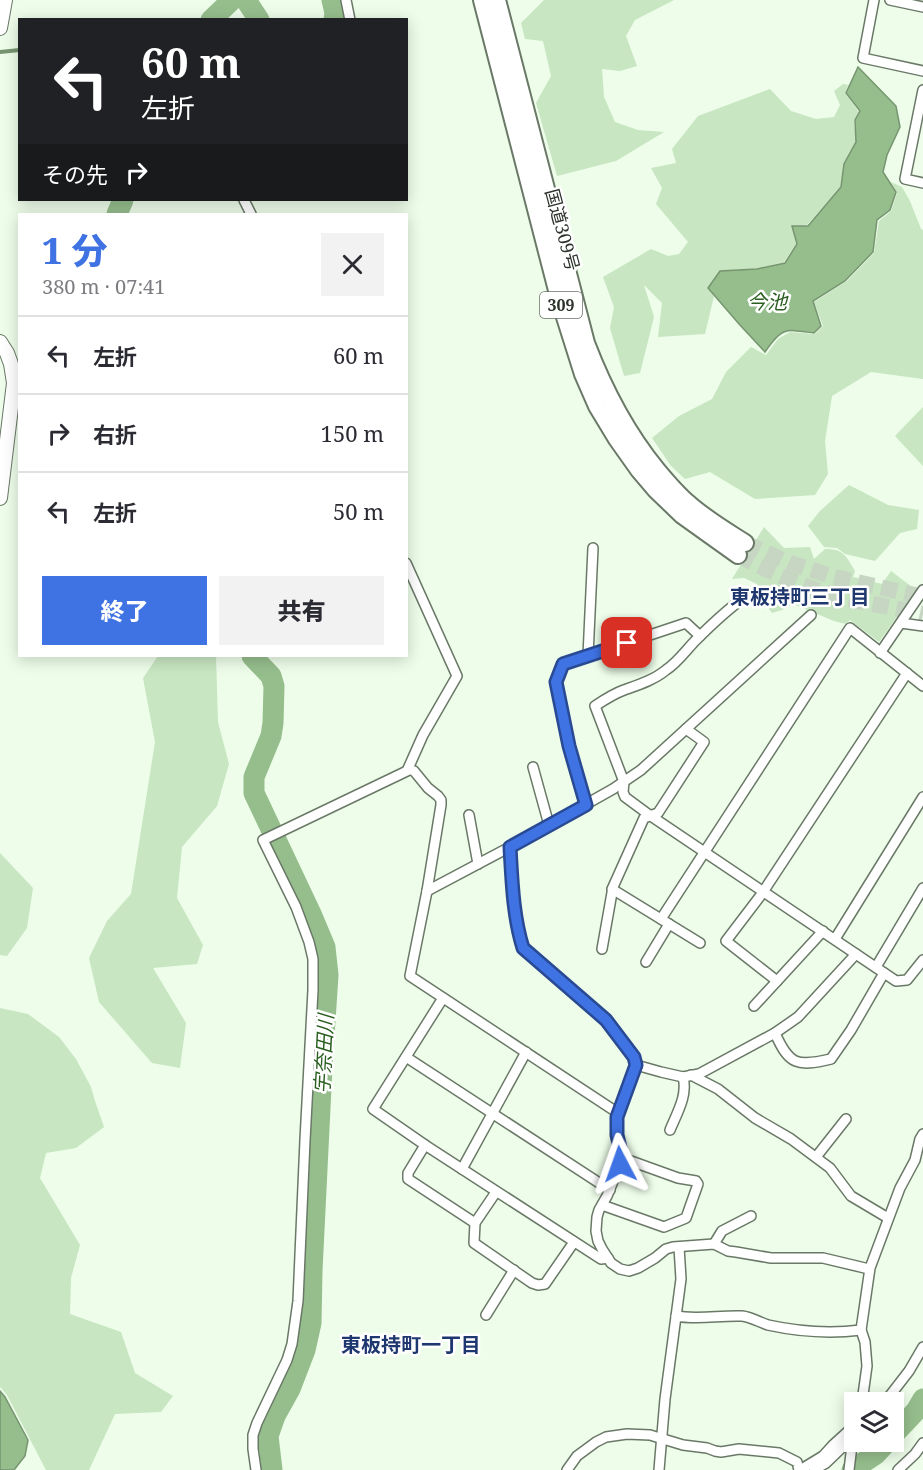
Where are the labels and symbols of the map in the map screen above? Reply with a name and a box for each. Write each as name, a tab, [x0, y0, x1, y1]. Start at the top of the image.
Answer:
street label: 国道309号	[540, 186, 585, 274]
water label: 今池	[747, 288, 789, 315]
road number: 309	[540, 292, 582, 318]
district label: 東板持町三丁目	[730, 583, 870, 610]
pin	[601, 617, 652, 668]
water label: 宇奈田川	[308, 1011, 339, 1095]
position arrow	[588, 1132, 652, 1196]
district label: 東板持町一丁目	[341, 1331, 481, 1358]

